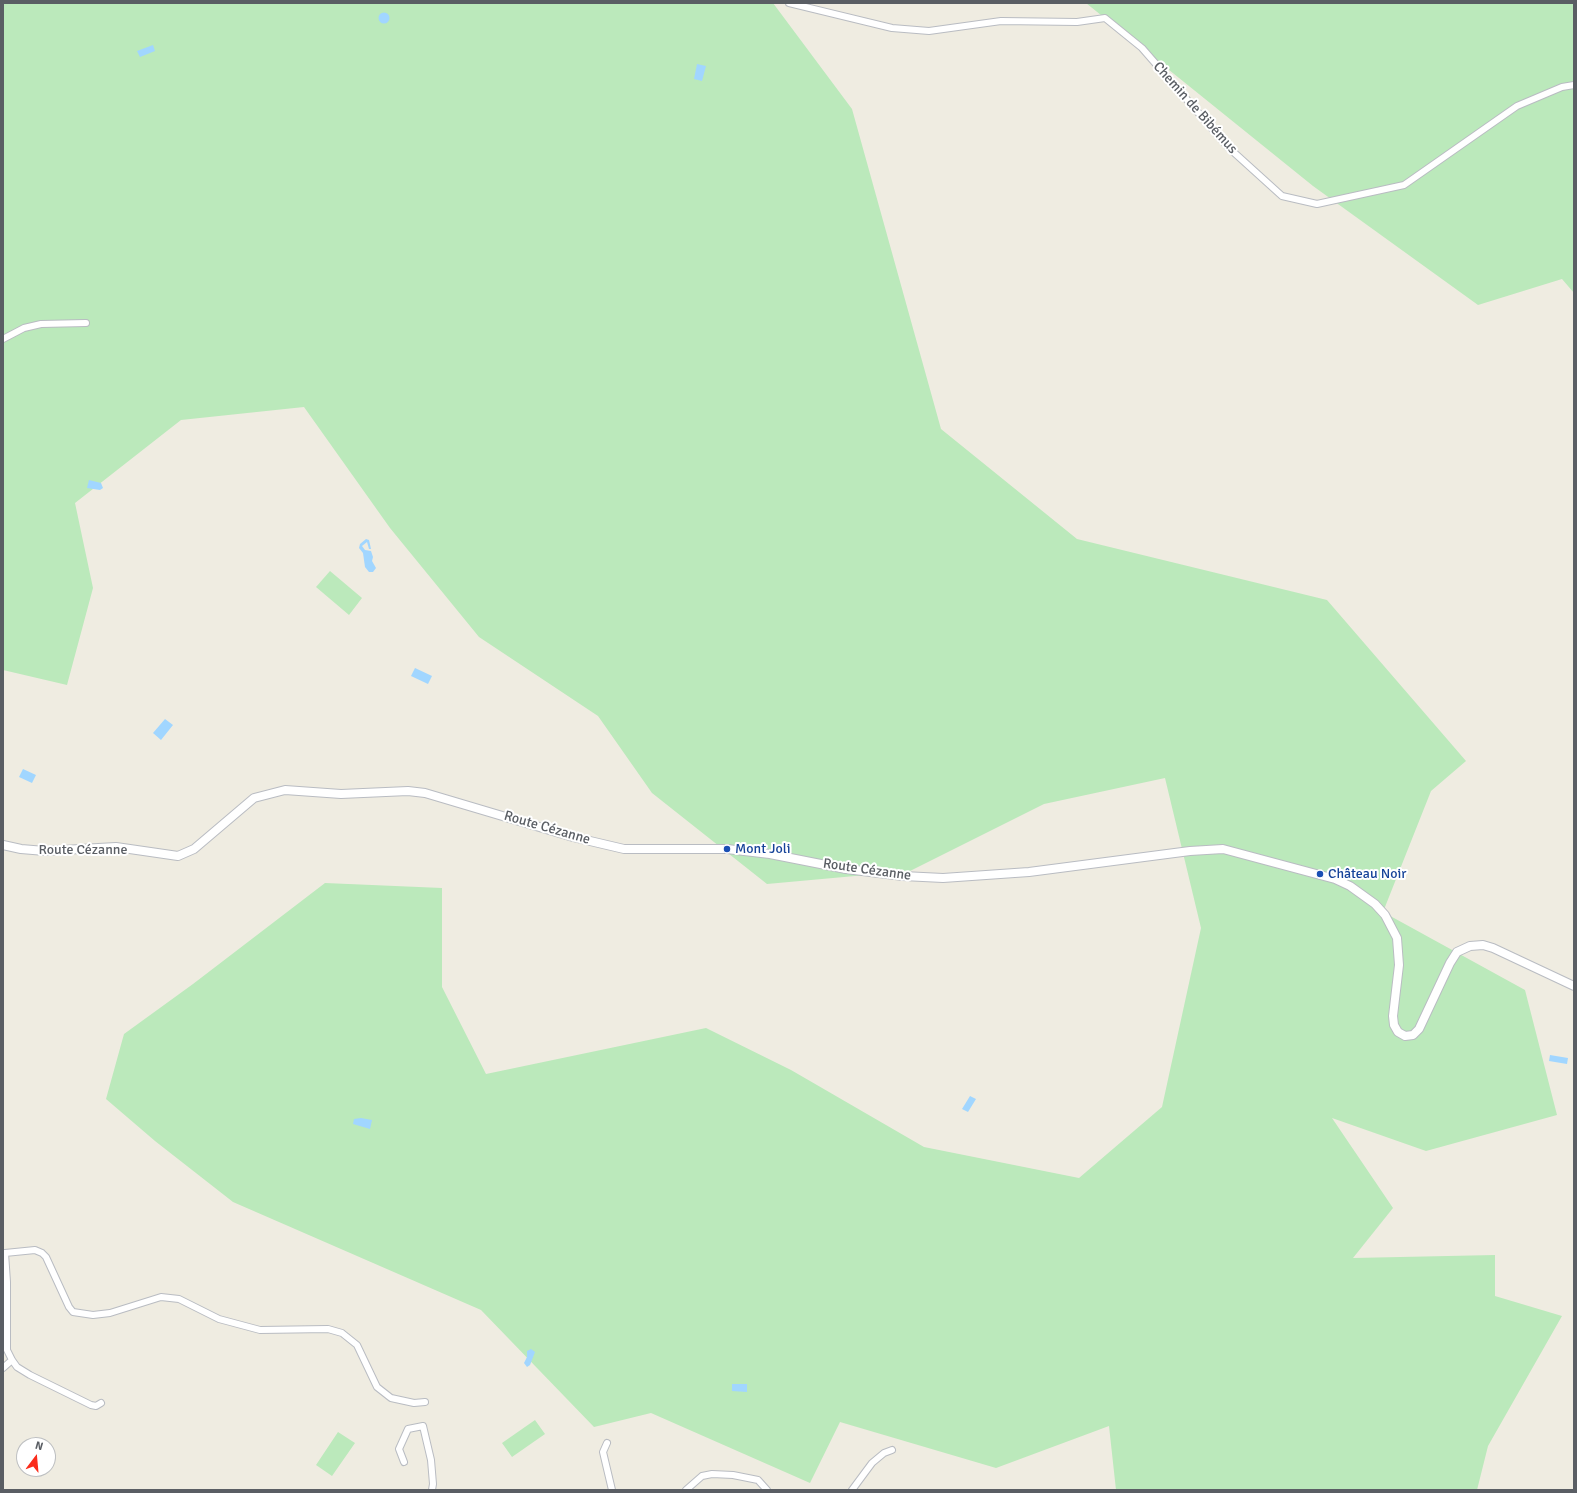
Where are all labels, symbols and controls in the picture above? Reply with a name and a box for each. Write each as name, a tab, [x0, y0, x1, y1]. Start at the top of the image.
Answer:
street label: Chemin de Bibémus	[1149, 59, 1241, 157]
street label: Route Cézanne	[502, 808, 592, 848]
place label: Mont Joli	[735, 841, 791, 857]
street label: Route Cézanne	[38, 842, 128, 858]
marker: Mont Joli	[722, 844, 732, 854]
street label: Route Cézanne	[822, 855, 912, 885]
place label: Château Noir	[1328, 866, 1406, 882]
marker: Château Noir	[1315, 869, 1325, 879]
north arrow	[16, 1437, 56, 1477]
text: N	[34, 1439, 45, 1453]

